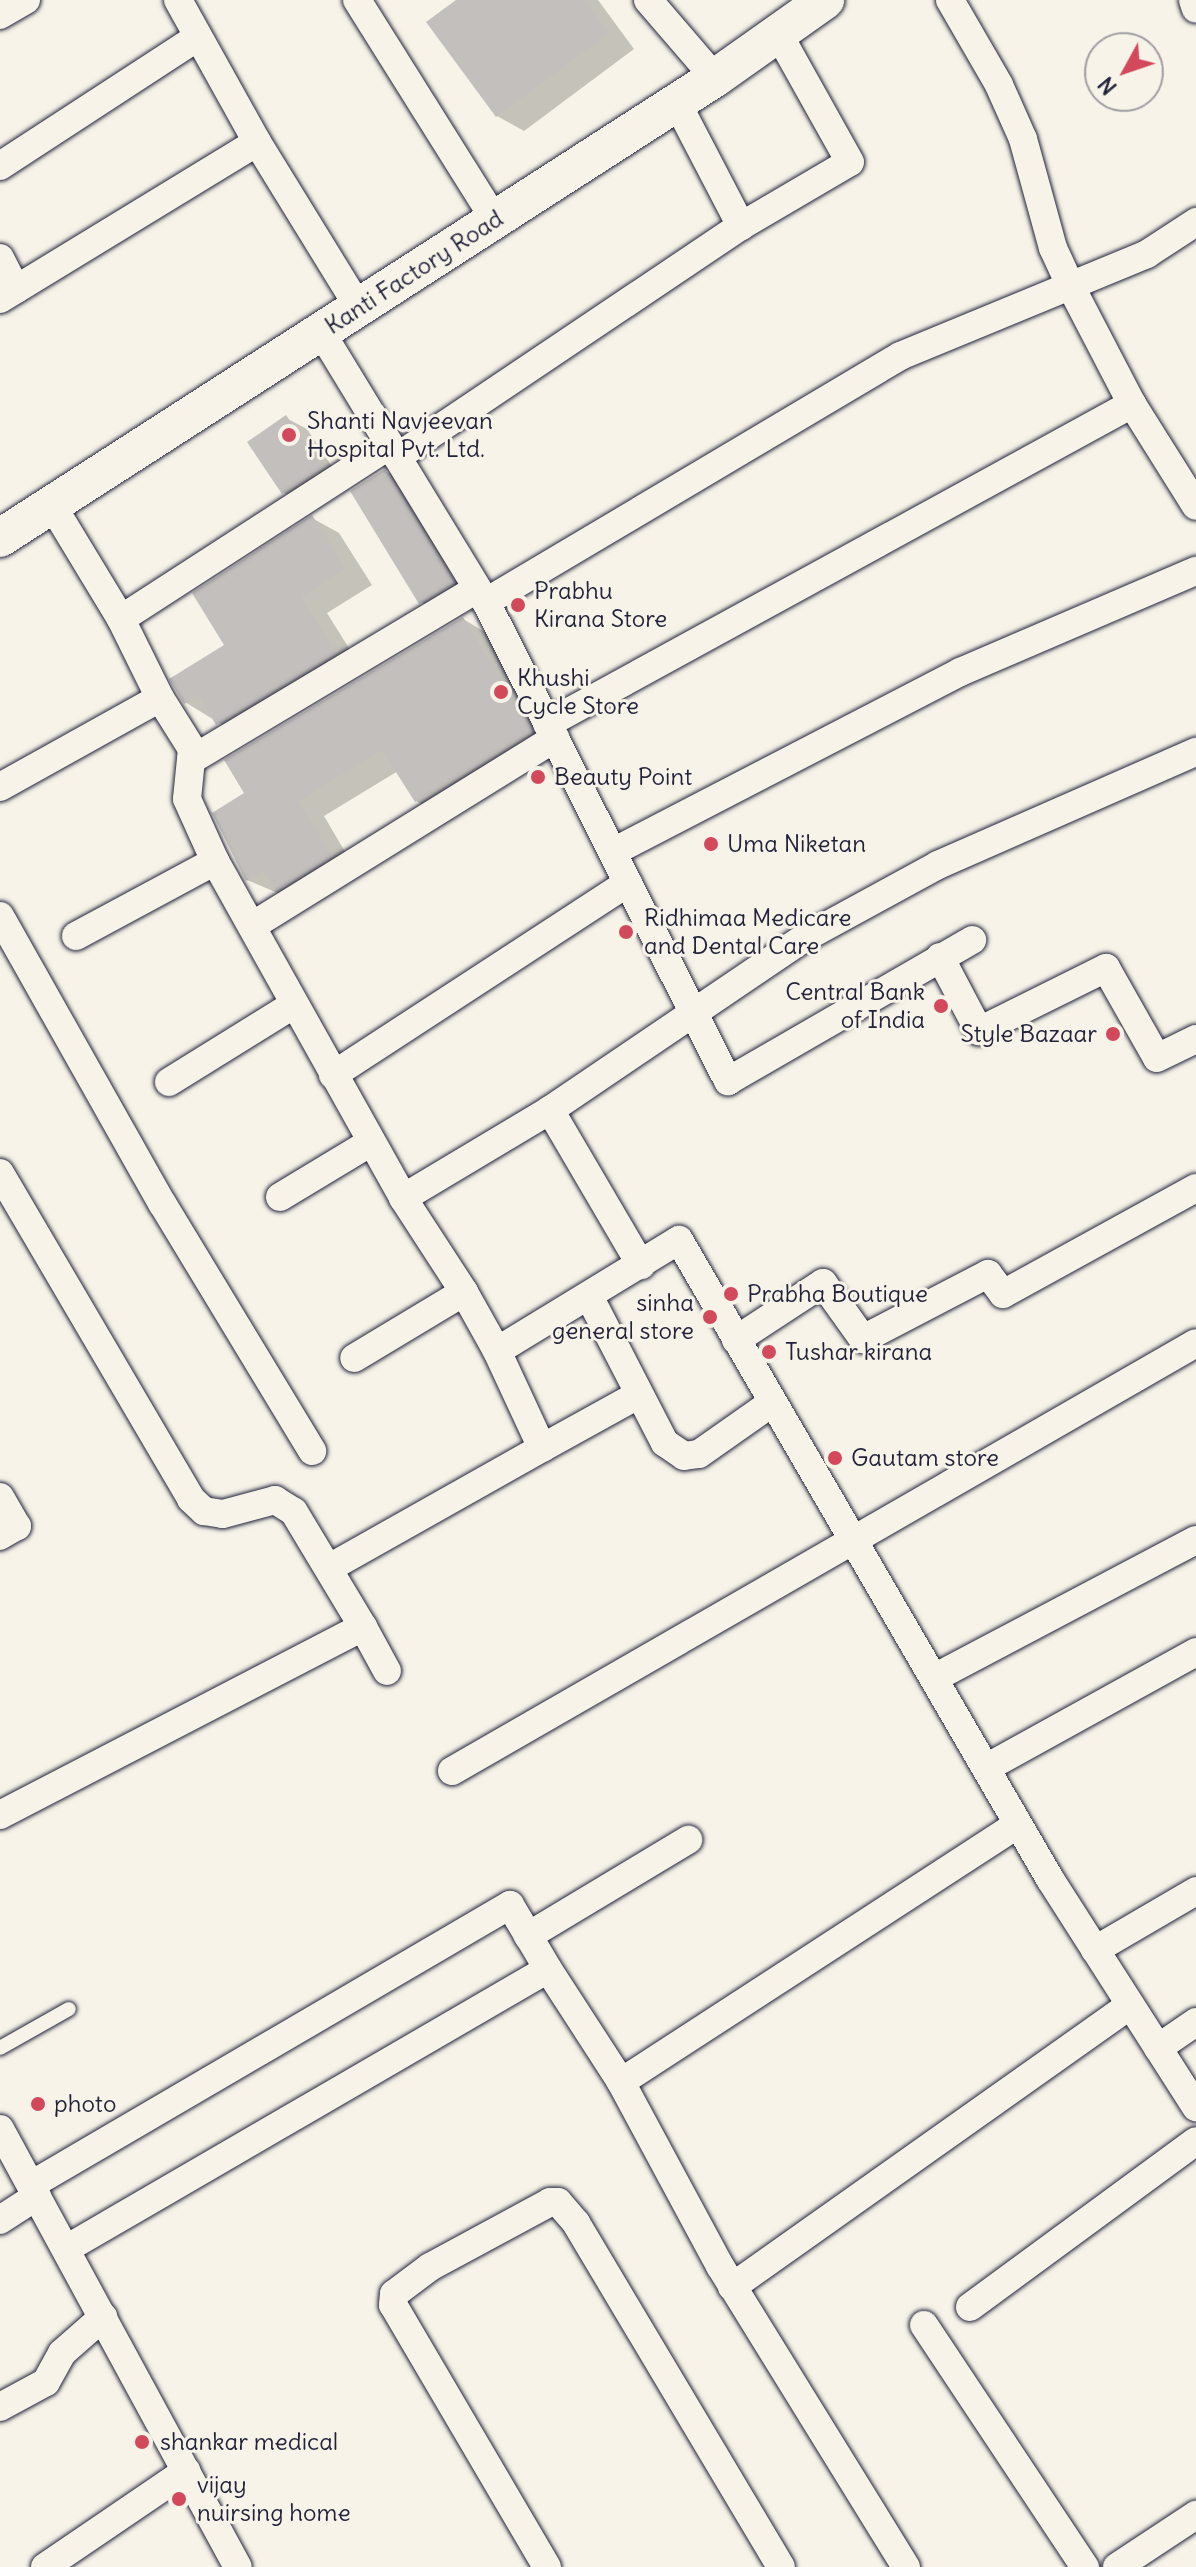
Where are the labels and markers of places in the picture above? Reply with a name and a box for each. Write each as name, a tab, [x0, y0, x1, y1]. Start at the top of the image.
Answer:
place label: Shanti Navjeevan Hospital Pvt. Ltd.	[307, 407, 493, 463]
marker: Shanti Navjeevan Hospital Pvt. Ltd.	[278, 424, 300, 446]
place label: Prabhu Kirana Store	[534, 577, 667, 633]
marker: Prabhu Kirana Store	[509, 596, 527, 614]
place label: Khushi Cycle Store	[517, 664, 639, 720]
marker: Khushi Cycle Store	[492, 683, 510, 701]
place label: Beauty Point	[554, 763, 692, 791]
marker: Beauty Point	[529, 768, 547, 786]
place label: Uma Niketan	[727, 830, 866, 858]
marker: Uma Niketan	[702, 835, 720, 853]
place label: Ridhimaa Medicare and Dental Care	[644, 904, 852, 960]
marker: Ridhimaa Medicare and Dental Care	[615, 921, 637, 943]
place label: Central Bank of India	[785, 978, 925, 1034]
marker: Central Bank of India	[932, 997, 950, 1015]
place label: Style Bazaar	[960, 1020, 1097, 1048]
marker: Style Bazaar	[1104, 1025, 1122, 1043]
place label: Prabha Boutique	[747, 1280, 928, 1308]
marker: Prabha Boutique	[722, 1285, 740, 1303]
place label: sinha general store	[552, 1289, 694, 1345]
marker: sinha general store	[701, 1308, 719, 1326]
place label: Tushar kirana	[785, 1338, 932, 1366]
marker: Tushar kirana	[760, 1343, 778, 1361]
place label: Gautam store	[851, 1444, 999, 1472]
marker: Gautam store	[826, 1449, 844, 1467]
place label: photo	[54, 2090, 116, 2118]
marker: photo	[29, 2095, 47, 2113]
place label: shankar medical	[160, 2428, 338, 2456]
marker: shankar medical	[131, 2431, 153, 2453]
place label: vijay nuirsing home	[197, 2471, 351, 2527]
marker: vijay nuirsing home	[168, 2488, 190, 2510]

